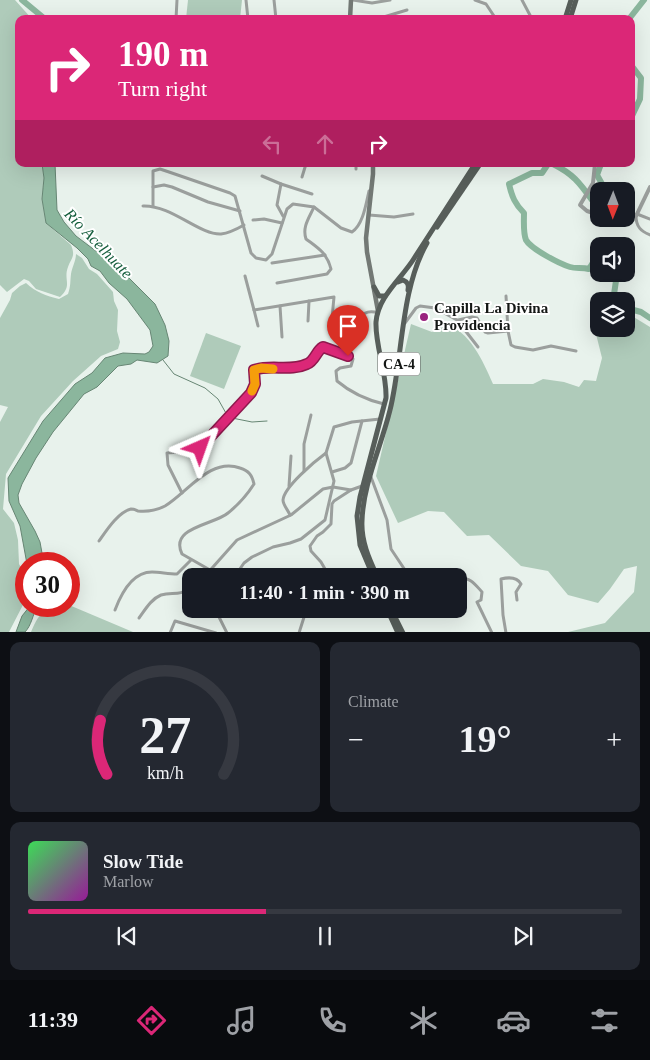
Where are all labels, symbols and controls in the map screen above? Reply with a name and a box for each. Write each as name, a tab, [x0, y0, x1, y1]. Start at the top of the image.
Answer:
icon: right	[35, 35, 100, 100]
text: 190 m	[118, 35, 208, 74]
text: Turn right	[118, 76, 207, 101]
icon: left	[258, 130, 286, 158]
icon: ahead	[311, 130, 339, 158]
icon: right	[364, 130, 392, 158]
north arrow	[590, 182, 635, 228]
map controls	[590, 182, 635, 337]
water label: Río Acelhuate	[61, 204, 136, 282]
button: sound	[590, 237, 635, 282]
button: layers	[590, 292, 635, 337]
place label: Capilla La Divina Providencia	[434, 300, 549, 333]
pin	[327, 305, 369, 356]
marker: Capilla La Divina Providencia	[418, 311, 430, 323]
icon: arrive	[334, 312, 362, 340]
road number: CA-4	[378, 352, 420, 376]
position arrow	[173, 421, 225, 473]
speed limit sign: 30	[15, 552, 80, 617]
text: 11:40 · 1 min · 390 m	[240, 582, 409, 603]
text: Climate	[348, 693, 399, 710]
text: 27	[139, 707, 191, 764]
text: 19°	[458, 718, 512, 760]
text: −	[348, 724, 364, 755]
text: +	[606, 724, 622, 755]
text: km/h	[147, 763, 183, 783]
text: Slow Tide	[103, 851, 183, 872]
text: Marlow	[103, 873, 154, 890]
icon: previous	[113, 922, 141, 950]
icon: pause	[311, 922, 339, 950]
icon: next	[509, 922, 537, 950]
icon: directions	[134, 1003, 169, 1038]
icon: music	[224, 1003, 259, 1038]
icon: phone	[315, 1003, 350, 1038]
icon: climate	[406, 1003, 441, 1038]
icon: car	[496, 1003, 531, 1038]
icon: filters	[587, 1003, 622, 1038]
text: 11:39	[28, 1007, 78, 1032]

